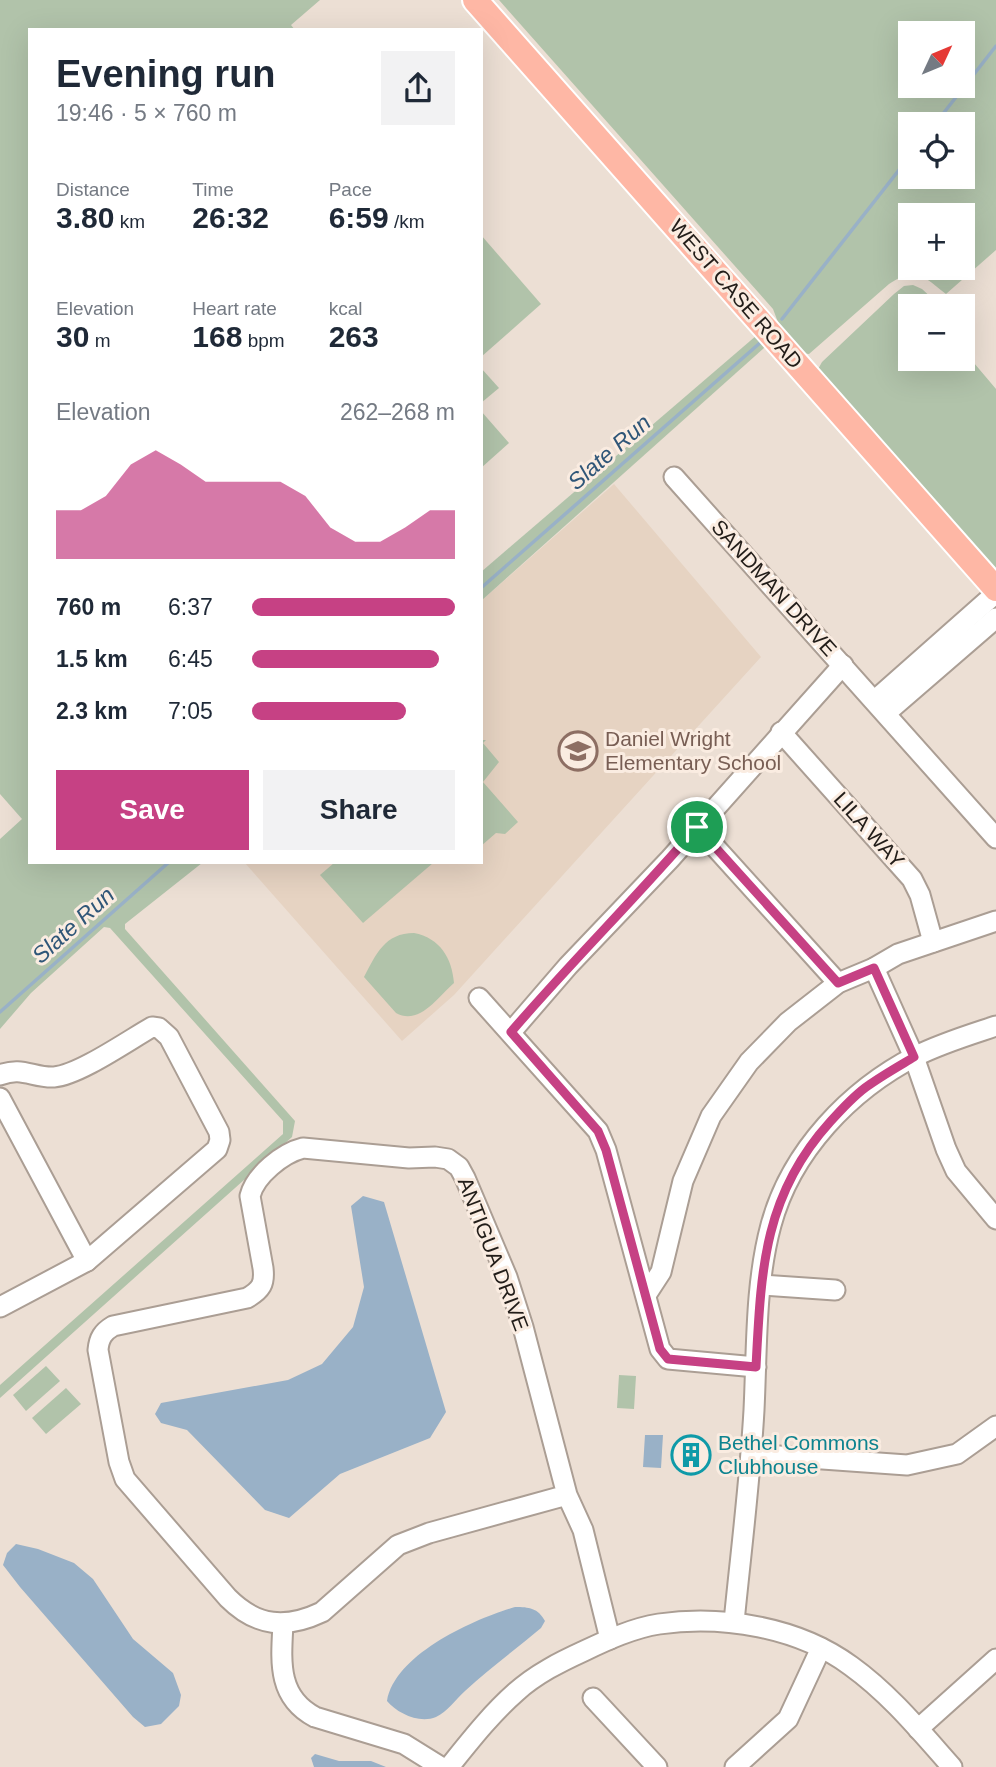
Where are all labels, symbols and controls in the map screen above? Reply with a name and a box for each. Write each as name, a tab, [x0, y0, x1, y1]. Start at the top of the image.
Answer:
north arrow	[898, 21, 975, 98]
map controls	[898, 21, 975, 371]
button: share	[381, 51, 455, 125]
text: Evening run	[56, 53, 276, 95]
text: 19:46 · 5 × 760 m	[56, 100, 237, 126]
button: locate	[898, 112, 975, 189]
text: Distance	[56, 179, 130, 200]
text: Time	[192, 179, 234, 200]
text: Pace	[329, 179, 372, 200]
text: 3.80	[56, 201, 114, 234]
text: 26:32	[192, 201, 269, 234]
text: 6:59	[329, 201, 389, 234]
button: +	[898, 203, 975, 280]
text: km	[114, 211, 145, 232]
text: /km	[389, 211, 425, 232]
street label: WEST CASE ROAD	[665, 215, 807, 373]
button: −	[898, 294, 975, 371]
text: Elevation	[56, 298, 134, 319]
text: Heart rate	[192, 298, 277, 319]
text: kcal	[329, 298, 362, 319]
text: 30	[56, 320, 89, 353]
text: 168	[192, 320, 242, 353]
text: 263	[329, 320, 379, 353]
text: m	[89, 330, 110, 351]
text: bpm	[242, 330, 285, 351]
text: Elevation	[56, 399, 151, 425]
text: 262–268 m	[340, 399, 455, 425]
water label: Slate Run	[562, 409, 656, 495]
street label: SANDMAN DRIVE	[707, 515, 841, 660]
text: 760 m	[56, 594, 121, 620]
text: 6:37	[168, 594, 213, 620]
text: 1.5 km	[56, 646, 128, 672]
text: 6:45	[168, 646, 213, 672]
text: 2.3 km	[56, 698, 128, 724]
text: 7:05	[168, 698, 213, 724]
place label: Daniel Wright Elementary School	[605, 727, 781, 774]
school or university icon: Daniel Wright Elementary School	[557, 730, 599, 772]
button: Save	[56, 770, 249, 850]
button: Share	[263, 770, 455, 850]
street label: LILA WAY	[830, 787, 909, 872]
pin	[667, 797, 727, 857]
icon: arrive	[678, 808, 716, 846]
water label: Slate Run	[27, 882, 119, 968]
street label: ANTIGUA DRIVE	[454, 1174, 533, 1334]
place label: Bethel Commons Clubhouse	[718, 1431, 879, 1478]
building icon: Bethel Commons Clubhouse	[670, 1434, 712, 1476]

